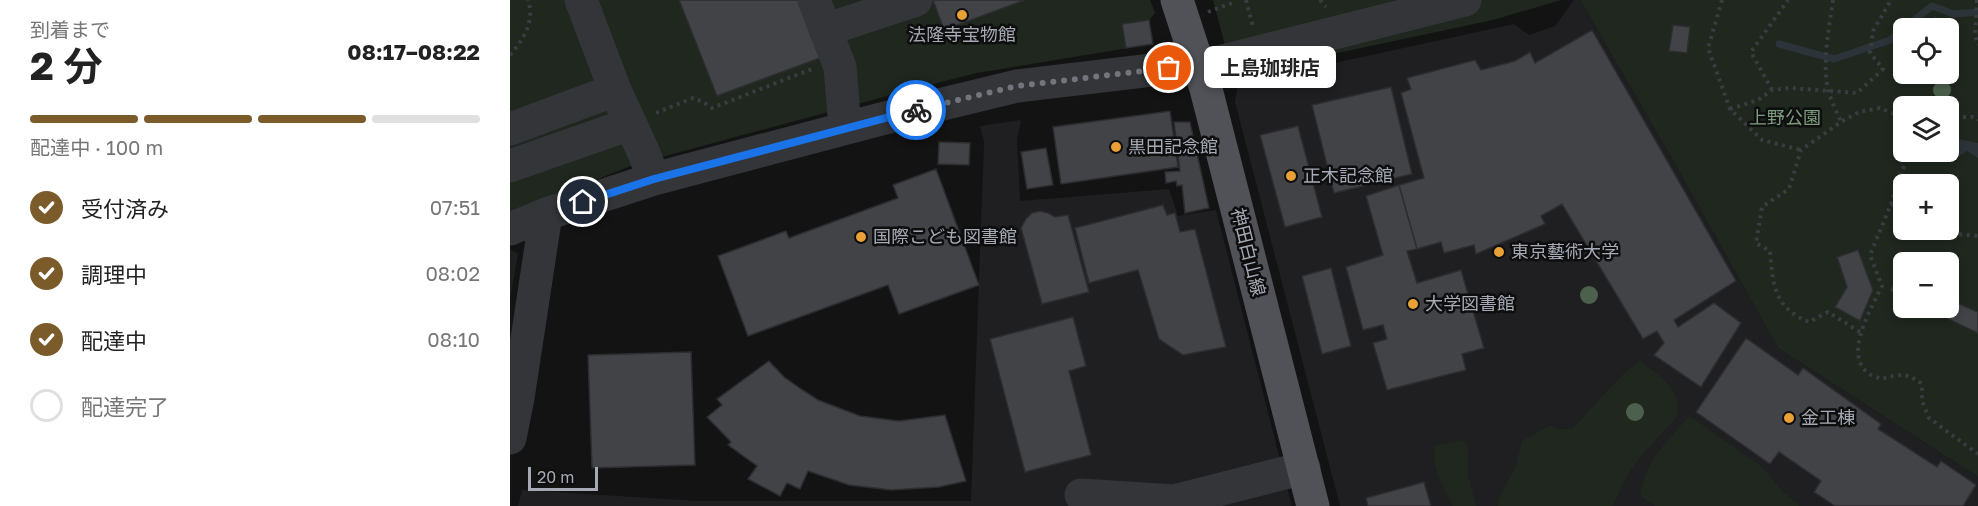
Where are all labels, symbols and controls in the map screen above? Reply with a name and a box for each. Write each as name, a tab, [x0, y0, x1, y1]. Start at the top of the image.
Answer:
marker: 法隆寺宝物館	[955, 8, 969, 22]
text: 到着まで	[30, 17, 110, 41]
map controls	[1893, 18, 1959, 318]
button: locate	[1893, 18, 1959, 84]
place label: 法隆寺宝物館	[908, 23, 1016, 45]
text: 08:17–08:22	[347, 38, 480, 65]
text: 2 分	[30, 42, 103, 89]
pin	[1143, 42, 1194, 93]
callout: 上島珈琲店	[1205, 47, 1337, 89]
icon: bag	[1152, 51, 1185, 84]
text: 上島珈琲店	[1220, 55, 1320, 79]
courier	[886, 80, 946, 140]
icon: bike	[900, 94, 933, 127]
button: layers	[1893, 96, 1959, 162]
park label: 上野公園	[1749, 106, 1821, 128]
text: 配達中 · 100 m	[30, 135, 163, 159]
place label: 黒田記念館	[1128, 135, 1218, 157]
marker: 黒田記念館	[1109, 140, 1123, 154]
place label: 正木記念館	[1303, 164, 1393, 186]
marker: 正木記念館	[1284, 169, 1298, 183]
button: +	[1893, 174, 1959, 240]
pin	[557, 176, 608, 227]
icon: home	[566, 185, 599, 218]
icon: check	[30, 191, 63, 224]
text: 受付済み	[81, 195, 169, 222]
text: 07:51	[430, 195, 480, 219]
street label: 神田白山線	[1227, 205, 1271, 298]
place label: 国際こども図書館	[873, 225, 1017, 247]
marker: 国際こども図書館	[854, 230, 868, 244]
place label: 東京藝術大学	[1511, 240, 1619, 262]
marker: 東京藝術大学	[1492, 245, 1506, 259]
button: −	[1893, 252, 1959, 318]
icon: check	[30, 257, 63, 290]
text: 調理中	[81, 261, 147, 288]
text: 08:02	[425, 261, 480, 285]
place label: 大学図書館	[1425, 292, 1515, 314]
marker: 大学図書館	[1406, 297, 1420, 311]
icon: check	[30, 323, 63, 356]
text: 配達中	[81, 327, 147, 354]
text: 08:10	[427, 327, 480, 351]
text: 配達完了	[81, 393, 169, 420]
place label: 金工棟	[1801, 406, 1855, 428]
marker: 金工棟	[1782, 411, 1796, 425]
scale bar	[528, 464, 598, 492]
text: 20 m	[537, 467, 574, 487]

